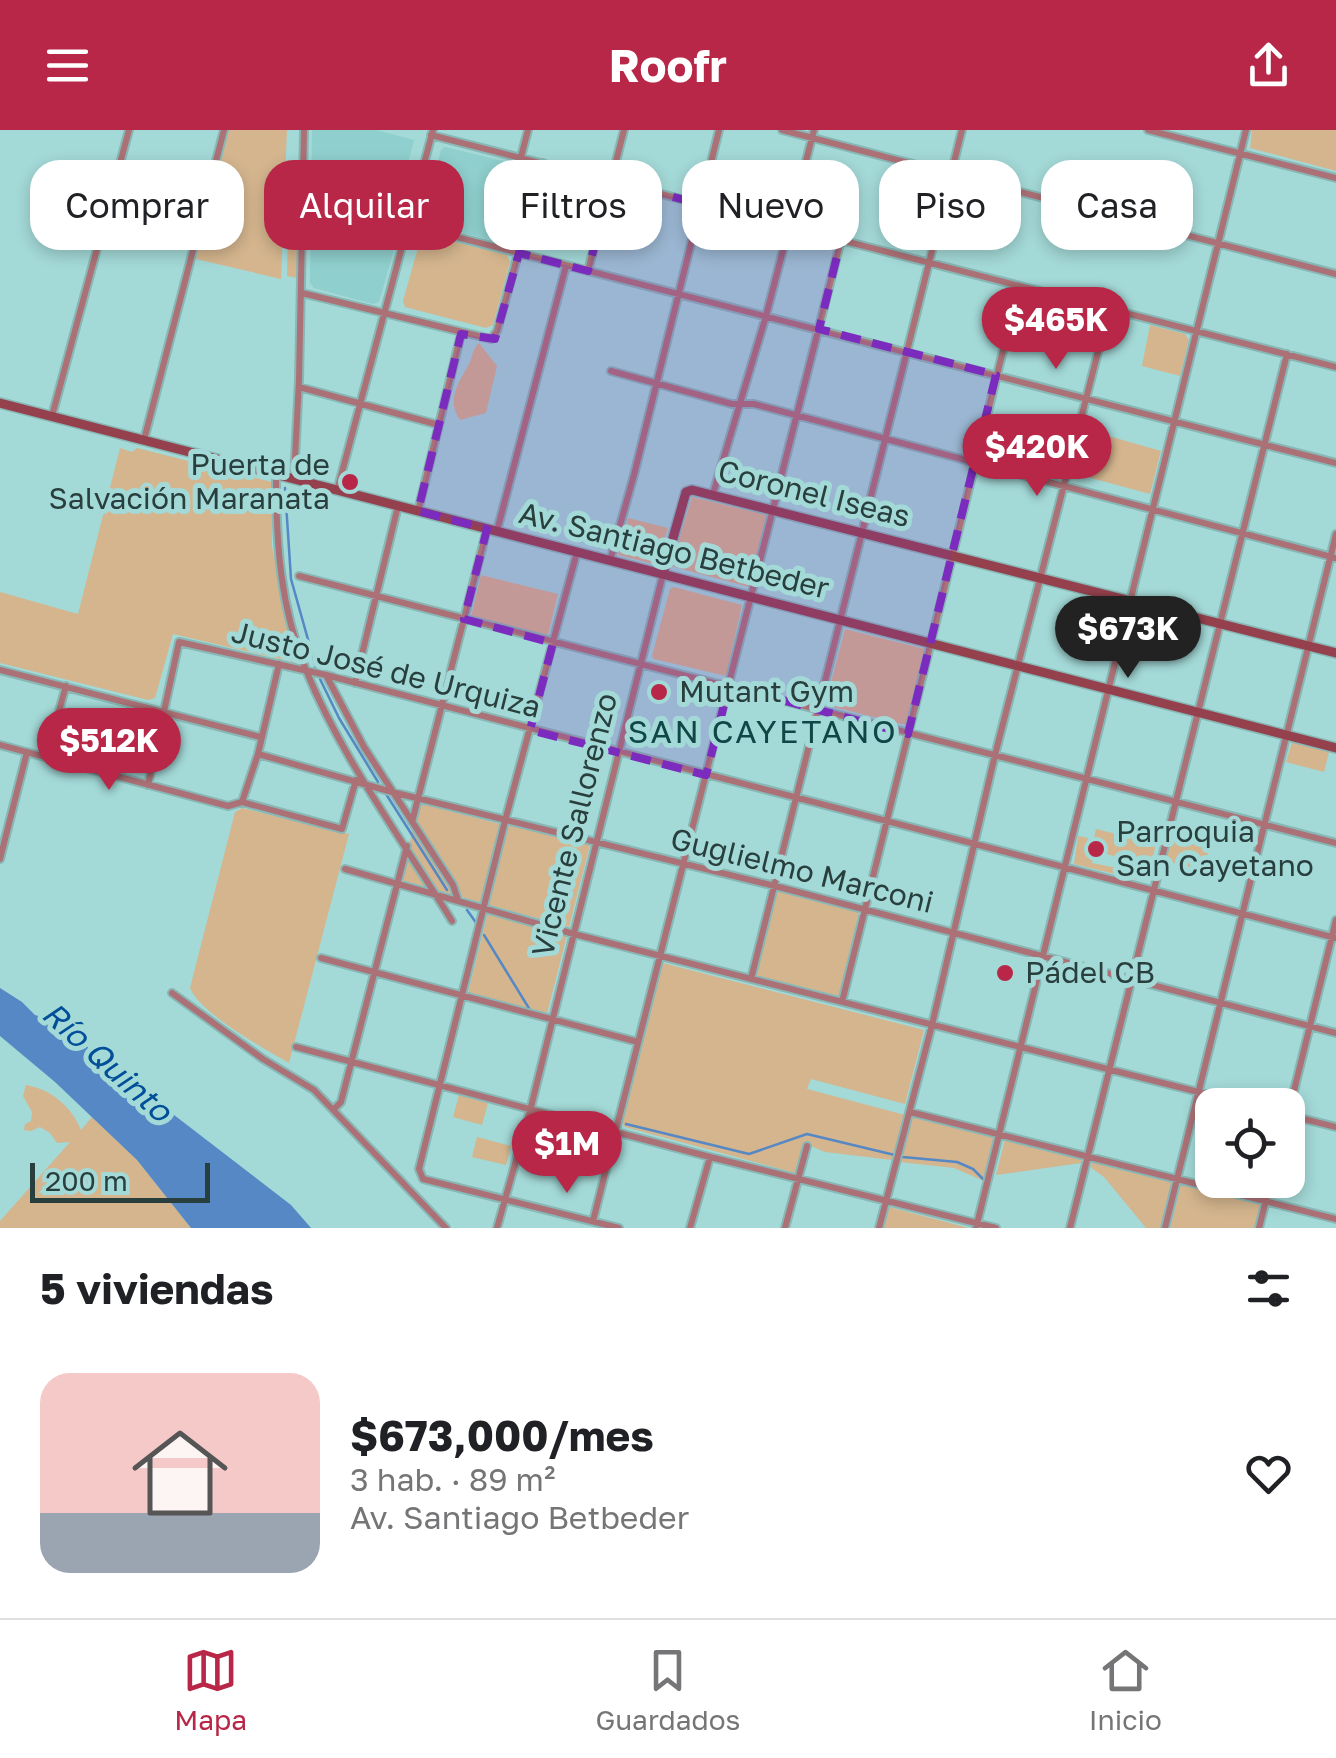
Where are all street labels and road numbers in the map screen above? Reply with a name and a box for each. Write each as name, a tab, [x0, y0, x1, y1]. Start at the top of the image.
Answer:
street label: Coronel Iseas	[715, 452, 914, 534]
street label: Av. Santiago Betbeder	[516, 494, 833, 606]
street label: Justo José de Urquiza	[228, 613, 544, 725]
street label: Vicente Sallorenzo	[524, 689, 624, 960]
street label: Guglielmo Marconi	[667, 820, 937, 920]

